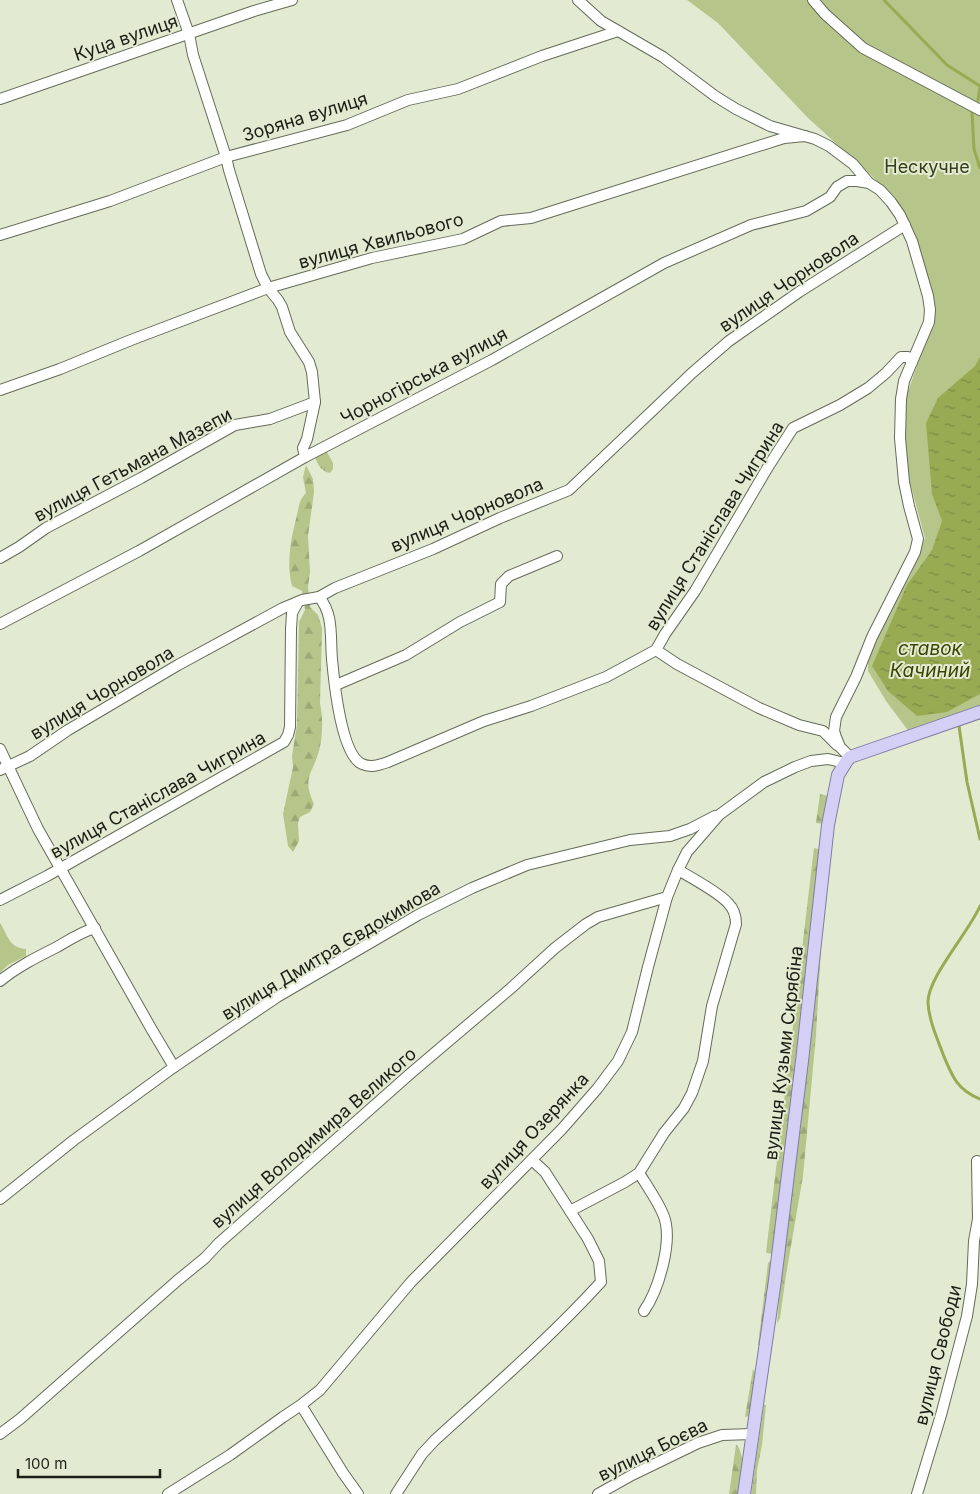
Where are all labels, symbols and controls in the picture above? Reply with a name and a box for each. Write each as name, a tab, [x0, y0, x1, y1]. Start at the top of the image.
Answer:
street label: Куца вулиця	[71, 10, 181, 65]
street label: Зоряна вулиця	[240, 87, 370, 146]
park label: Нескучне	[884, 156, 970, 177]
street label: вулиця Хвильового	[296, 208, 466, 273]
street label: вулиця Чорновола	[715, 227, 862, 336]
street label: Чорногірська вулиця	[337, 323, 511, 428]
street label: вулиця Гетьмана Мазепи	[30, 403, 235, 526]
street label: вулиця Станіслава Чигрина	[641, 417, 788, 634]
street label: вулиця Чорновола	[387, 473, 546, 556]
water label: ставок Качиний	[890, 637, 970, 682]
street label: вулиця Чорновола	[26, 641, 177, 744]
street label: вулиця Станіслава Чигрина	[46, 727, 269, 863]
street label: вулиця Дмитра Євдокимова	[218, 877, 444, 1024]
street label: вулиця Кузьми Скрябіна	[760, 945, 807, 1161]
street label: вулиця Володимира Великого	[207, 1043, 420, 1232]
street label: вулиця Озерянка	[474, 1068, 593, 1193]
street label: вулиця Свободи	[910, 1283, 965, 1427]
street label: вулиця Боєва	[595, 1414, 711, 1485]
scale bar	[18, 1446, 160, 1478]
text: 100 m	[25, 1454, 67, 1473]

